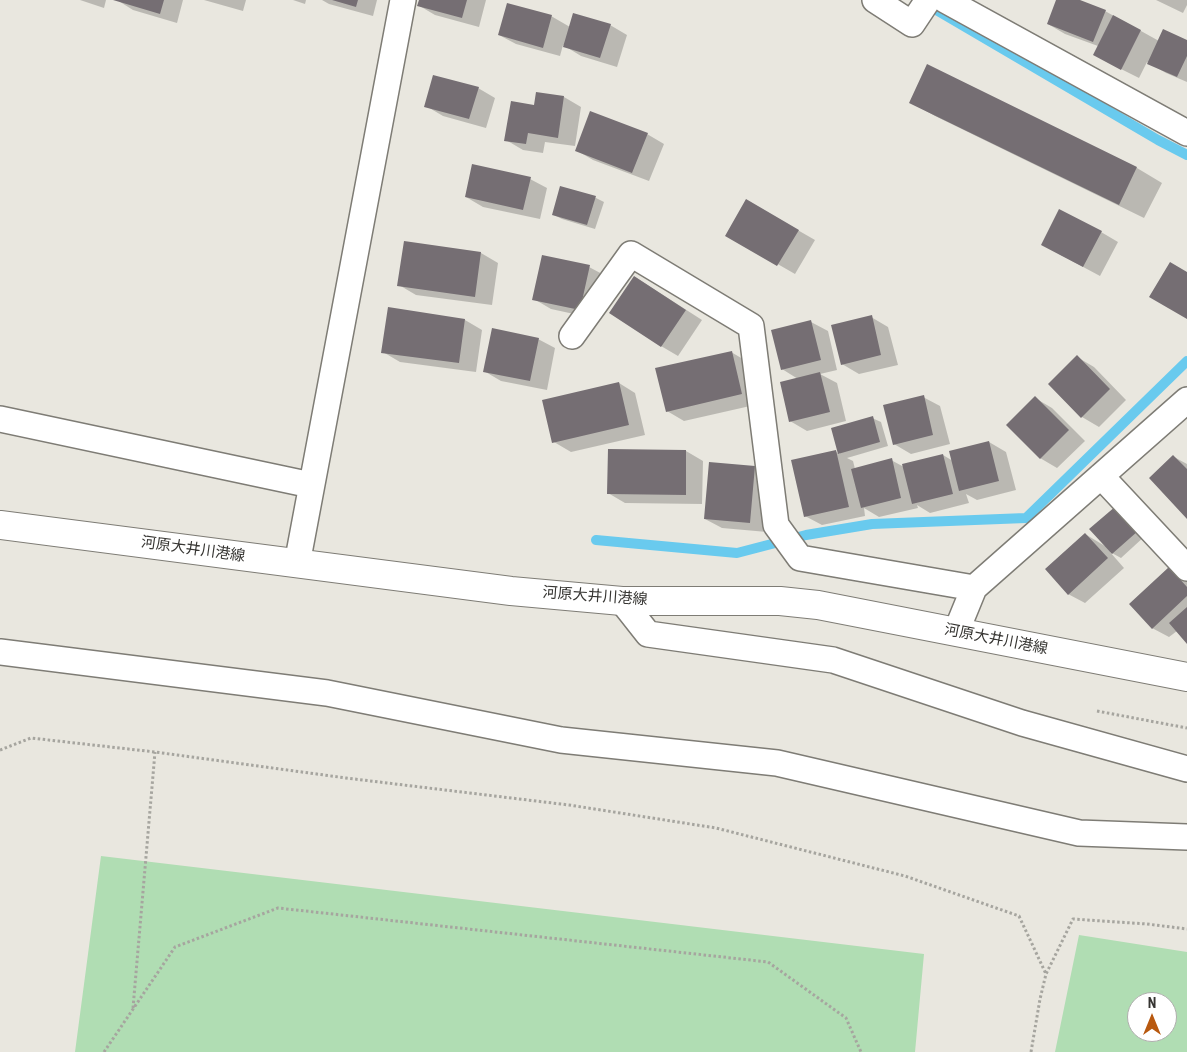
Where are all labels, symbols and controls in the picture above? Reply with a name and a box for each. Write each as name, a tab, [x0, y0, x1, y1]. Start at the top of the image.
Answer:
street label: 河原大井川港線	[140, 534, 246, 566]
street label: 河原大井川港線	[542, 584, 648, 610]
street label: 河原大井川港線	[943, 621, 1049, 659]
north arrow	[1127, 992, 1177, 1042]
text: N	[1148, 995, 1156, 1011]

